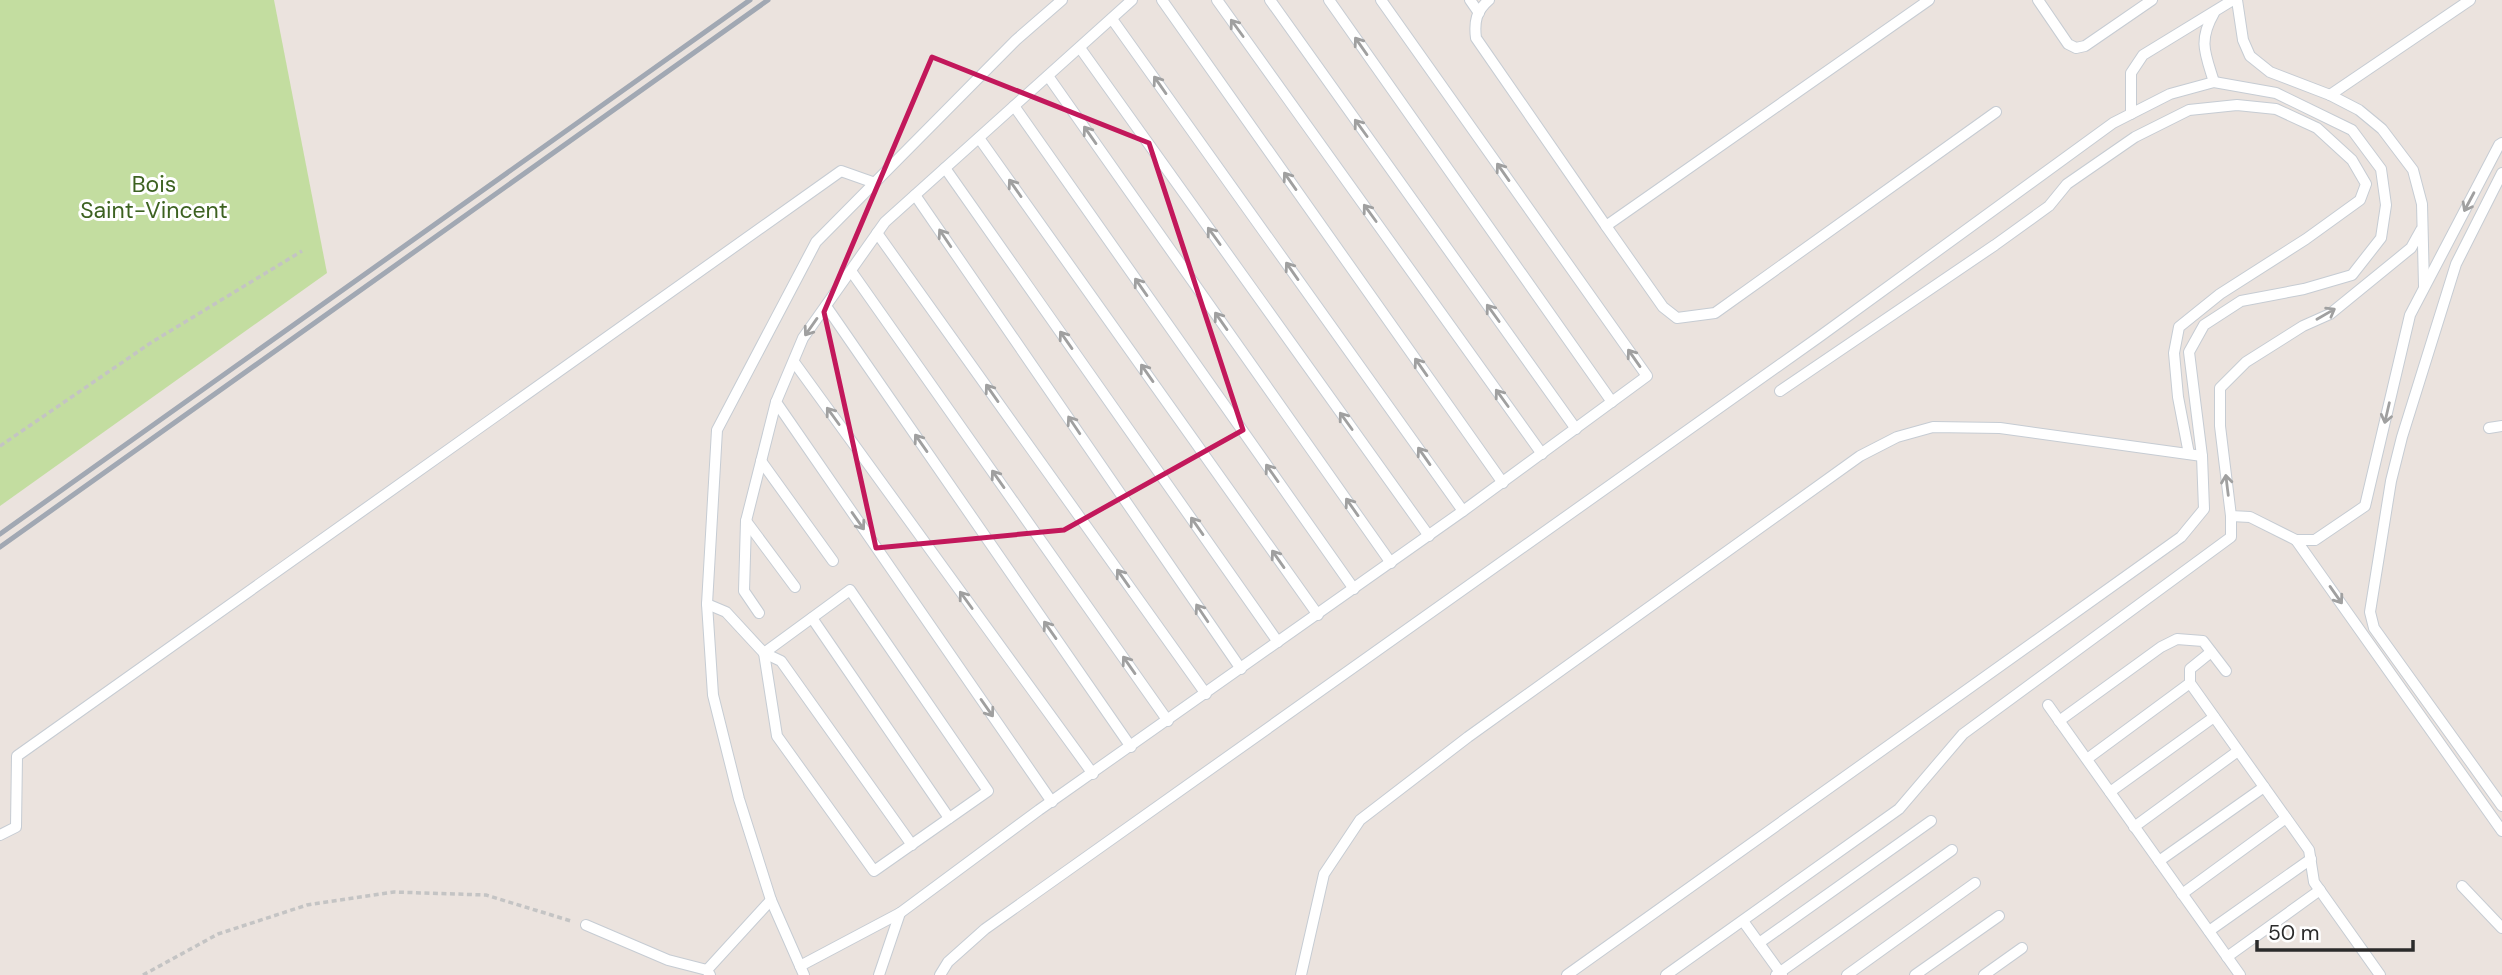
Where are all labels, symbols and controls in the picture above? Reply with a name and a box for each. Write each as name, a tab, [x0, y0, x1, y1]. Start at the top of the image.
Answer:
one-way arrow	[1230, 19, 1245, 38]
one-way arrow	[1354, 37, 1368, 56]
one-way arrow	[1153, 76, 1167, 95]
one-way arrow	[1354, 119, 1368, 138]
one-way arrow	[1083, 126, 1097, 145]
one-way arrow	[1496, 163, 1510, 182]
park label: Bois Saint-Vincent	[80, 169, 228, 225]
one-way arrow	[1282, 172, 1297, 191]
one-way arrow	[1008, 179, 1022, 198]
one-way arrow	[2462, 192, 2476, 212]
one-way arrow	[1363, 204, 1377, 223]
one-way arrow	[1207, 227, 1221, 246]
one-way arrow	[938, 229, 952, 248]
one-way arrow	[1285, 261, 1300, 280]
one-way arrow	[1134, 278, 1148, 297]
one-way arrow	[1486, 304, 1501, 323]
one-way arrow	[2315, 307, 2336, 320]
one-way arrow	[1214, 312, 1228, 331]
one-way arrow	[804, 317, 818, 336]
one-way arrow	[1059, 331, 1073, 350]
one-way arrow	[1627, 349, 1641, 368]
one-way arrow	[1414, 358, 1428, 377]
one-way arrow	[1140, 364, 1154, 383]
one-way arrow	[984, 384, 999, 403]
one-way arrow	[1495, 389, 1509, 408]
one-way arrow	[2380, 401, 2393, 424]
one-way arrow	[826, 406, 841, 425]
one-way arrow	[1339, 412, 1353, 431]
one-way arrow	[1066, 416, 1081, 435]
one-way arrow	[914, 434, 928, 453]
one-way arrow	[1417, 447, 1431, 466]
one-way arrow	[1265, 464, 1279, 483]
one-way arrow	[991, 470, 1005, 489]
one-way arrow	[2220, 474, 2233, 497]
one-way arrow	[1345, 498, 1359, 517]
one-way arrow	[851, 511, 865, 530]
one-way arrow	[1190, 517, 1204, 536]
one-way arrow	[1271, 550, 1285, 569]
one-way arrow	[1116, 569, 1131, 588]
one-way arrow	[2328, 585, 2343, 604]
one-way arrow	[959, 591, 974, 610]
one-way arrow	[1195, 604, 1209, 623]
one-way arrow	[1043, 621, 1057, 640]
one-way arrow	[1122, 656, 1136, 675]
one-way arrow	[980, 698, 994, 717]
scale bar	[2257, 908, 2413, 952]
text: 50 m	[2268, 919, 2319, 947]

